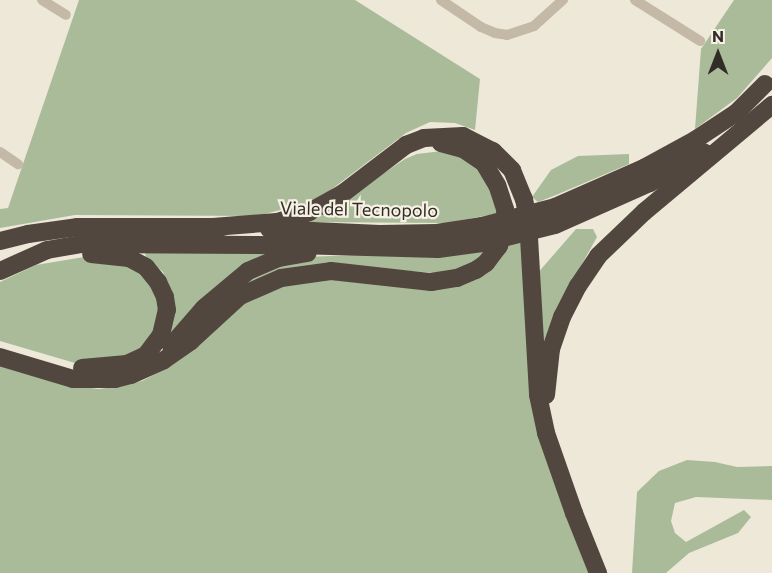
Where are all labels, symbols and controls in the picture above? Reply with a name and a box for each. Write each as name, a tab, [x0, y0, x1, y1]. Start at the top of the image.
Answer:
north arrow	[688, 24, 748, 84]
text: N	[712, 26, 724, 45]
street label: Viale del Tecnopolo	[280, 197, 438, 221]

